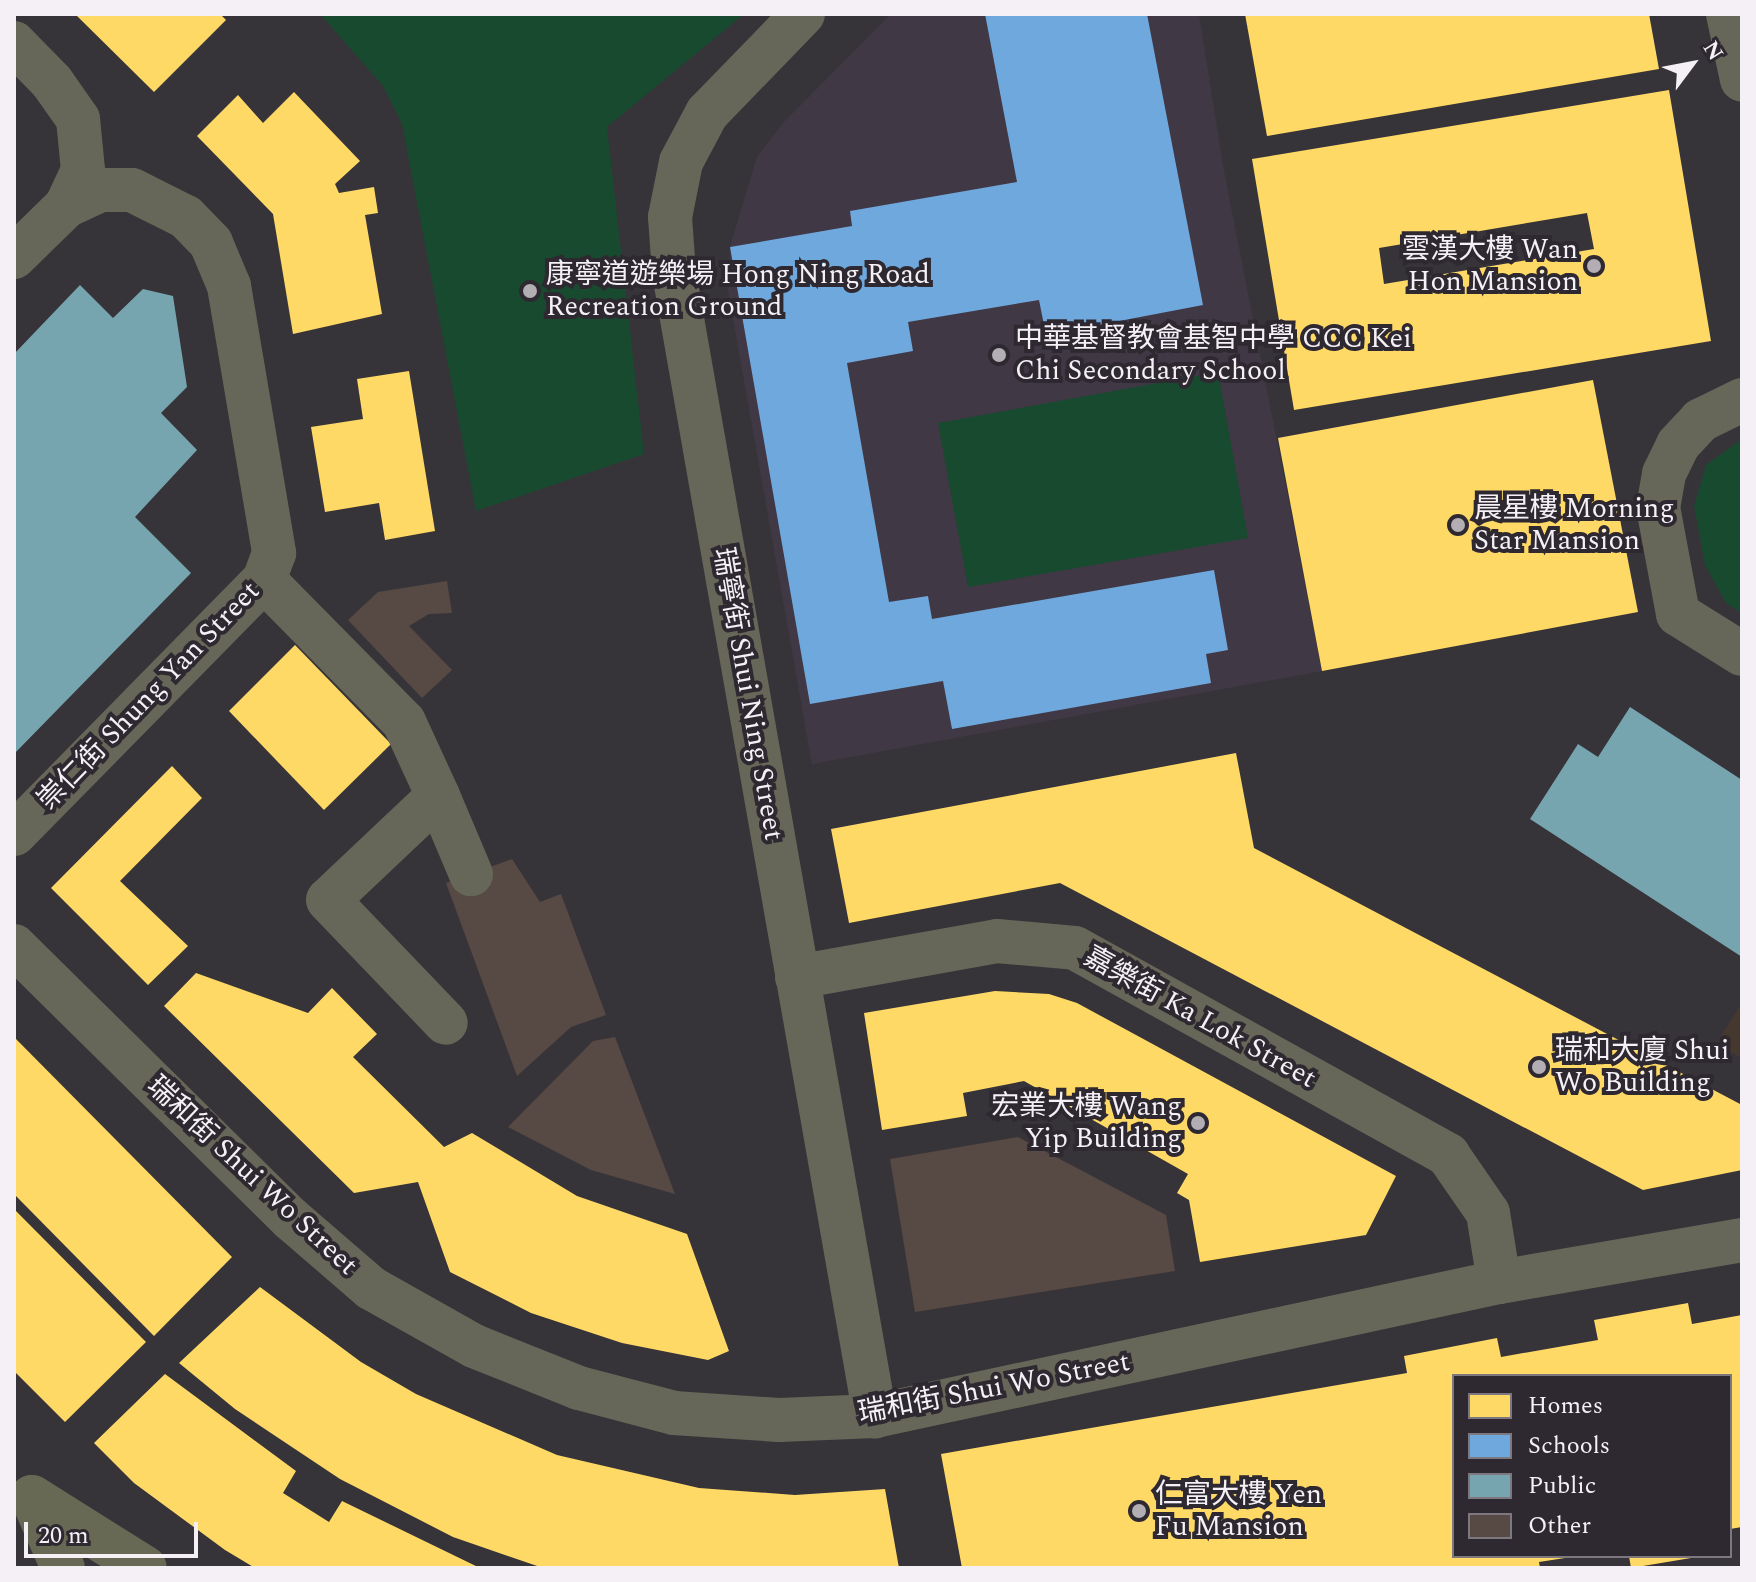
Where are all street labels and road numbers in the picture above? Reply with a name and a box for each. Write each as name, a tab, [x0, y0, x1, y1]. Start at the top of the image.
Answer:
street label: 瑞寧街 Shui Ning Street	[706, 545, 790, 843]
street label: 崇仁街 Shung Yan Street	[31, 575, 267, 817]
street label: 嘉樂街 Ka Lok Street	[1078, 940, 1322, 1096]
street label: 瑞和街 Shui Wo Street	[140, 1070, 364, 1282]
street label: 瑞和街 Shui Wo Street	[855, 1345, 1133, 1431]

